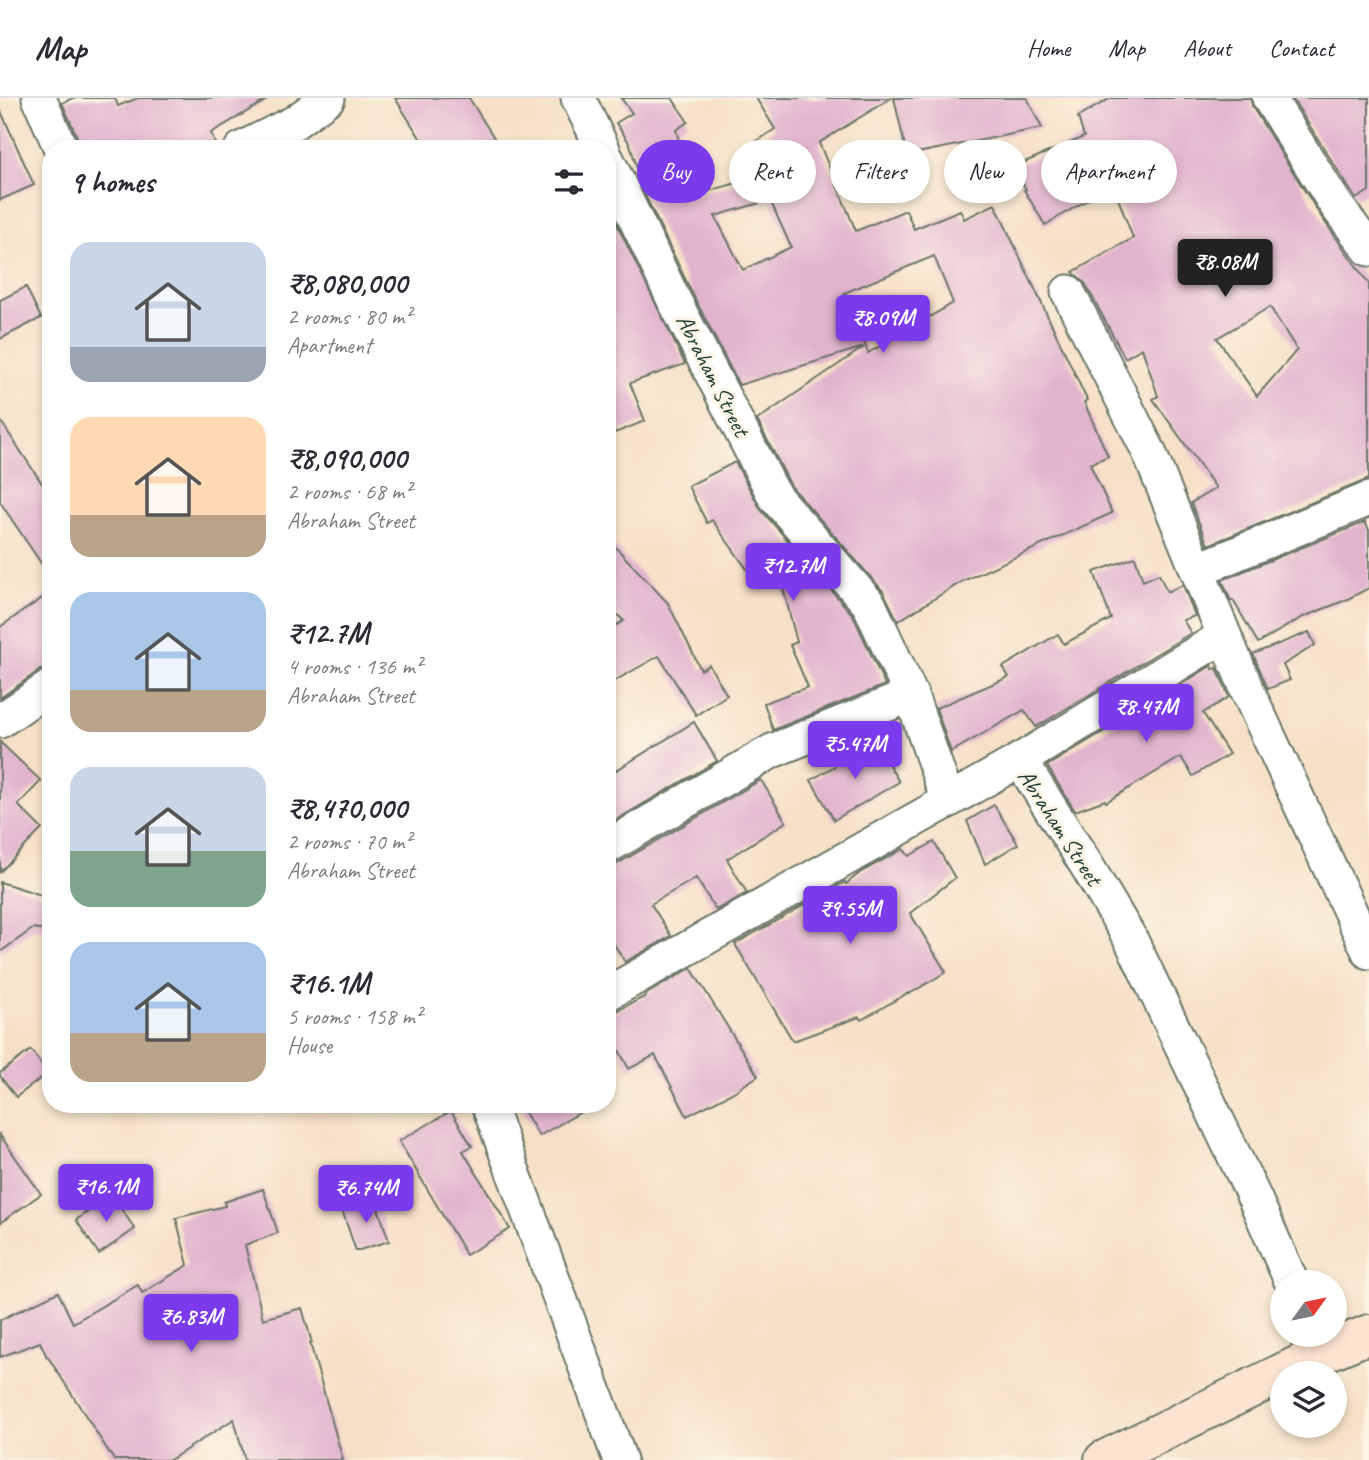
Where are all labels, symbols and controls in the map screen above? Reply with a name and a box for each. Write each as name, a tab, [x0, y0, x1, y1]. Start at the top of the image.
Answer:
text: Map	[35, 27, 86, 69]
text: Home	[1027, 33, 1070, 63]
text: Map	[1108, 33, 1145, 63]
text: About	[1183, 33, 1231, 63]
text: Contact	[1269, 33, 1334, 63]
chip: Buy	[637, 140, 715, 203]
chip: Rent	[729, 140, 816, 203]
chip: Filters	[830, 140, 930, 203]
chip: New	[944, 140, 1027, 203]
chip: Apartment	[1041, 140, 1177, 203]
text: 9 homes	[70, 163, 154, 201]
icon: filters	[550, 163, 588, 201]
pin: ₹8.08M	[1168, 240, 1282, 299]
text: ₹8.08M	[1194, 247, 1256, 276]
text: ₹8,080,000	[287, 264, 407, 302]
icon: home	[126, 270, 210, 354]
pin: ₹8.09M	[826, 296, 940, 355]
text: 2 rooms · 80 m²	[287, 302, 411, 331]
text: ₹8.09M	[852, 303, 914, 332]
street label: Abraham Street	[669, 309, 758, 443]
text: Apartment	[287, 331, 372, 360]
text: ₹8,090,000	[287, 439, 407, 477]
icon: home	[126, 445, 210, 529]
text: 2 rooms · 68 m²	[287, 477, 411, 506]
text: Abraham Street	[287, 506, 415, 535]
pin: ₹12.7M	[736, 544, 850, 603]
text: ₹12.7M	[762, 551, 824, 580]
text: ₹12.7M	[287, 614, 369, 652]
icon: home	[126, 620, 210, 704]
text: 4 rooms · 136 m²	[287, 652, 422, 681]
text: Abraham Street	[287, 681, 415, 710]
pin: ₹8.47M	[1089, 684, 1203, 744]
text: ₹8.47M	[1115, 692, 1177, 721]
pin: ₹5.47M	[798, 722, 912, 781]
text: ₹5.47M	[824, 729, 886, 758]
street label: Abraham Street	[1011, 763, 1110, 893]
text: ₹8,470,000	[287, 789, 407, 827]
icon: home	[126, 795, 210, 879]
text: 2 rooms · 70 m²	[287, 827, 411, 856]
text: Abraham Street	[287, 856, 415, 885]
pin: ₹9.55M	[793, 886, 907, 946]
text: ₹9.55M	[819, 894, 881, 923]
text: ₹16.1M	[287, 964, 369, 1002]
icon: home	[126, 970, 210, 1054]
text: 5 rooms · 158 m²	[287, 1002, 422, 1031]
text: House	[287, 1031, 332, 1060]
pin: ₹16.1M	[49, 1164, 163, 1224]
pin: ₹6.74M	[309, 1166, 423, 1225]
text: ₹16.1M	[74, 1172, 138, 1201]
text: ₹6.74M	[334, 1173, 398, 1202]
north arrow	[1270, 1270, 1348, 1348]
map controls	[1270, 1270, 1347, 1438]
pin: ₹6.83M	[134, 1294, 248, 1354]
text: ₹6.83M	[159, 1302, 223, 1331]
button: layers	[1270, 1361, 1347, 1438]

